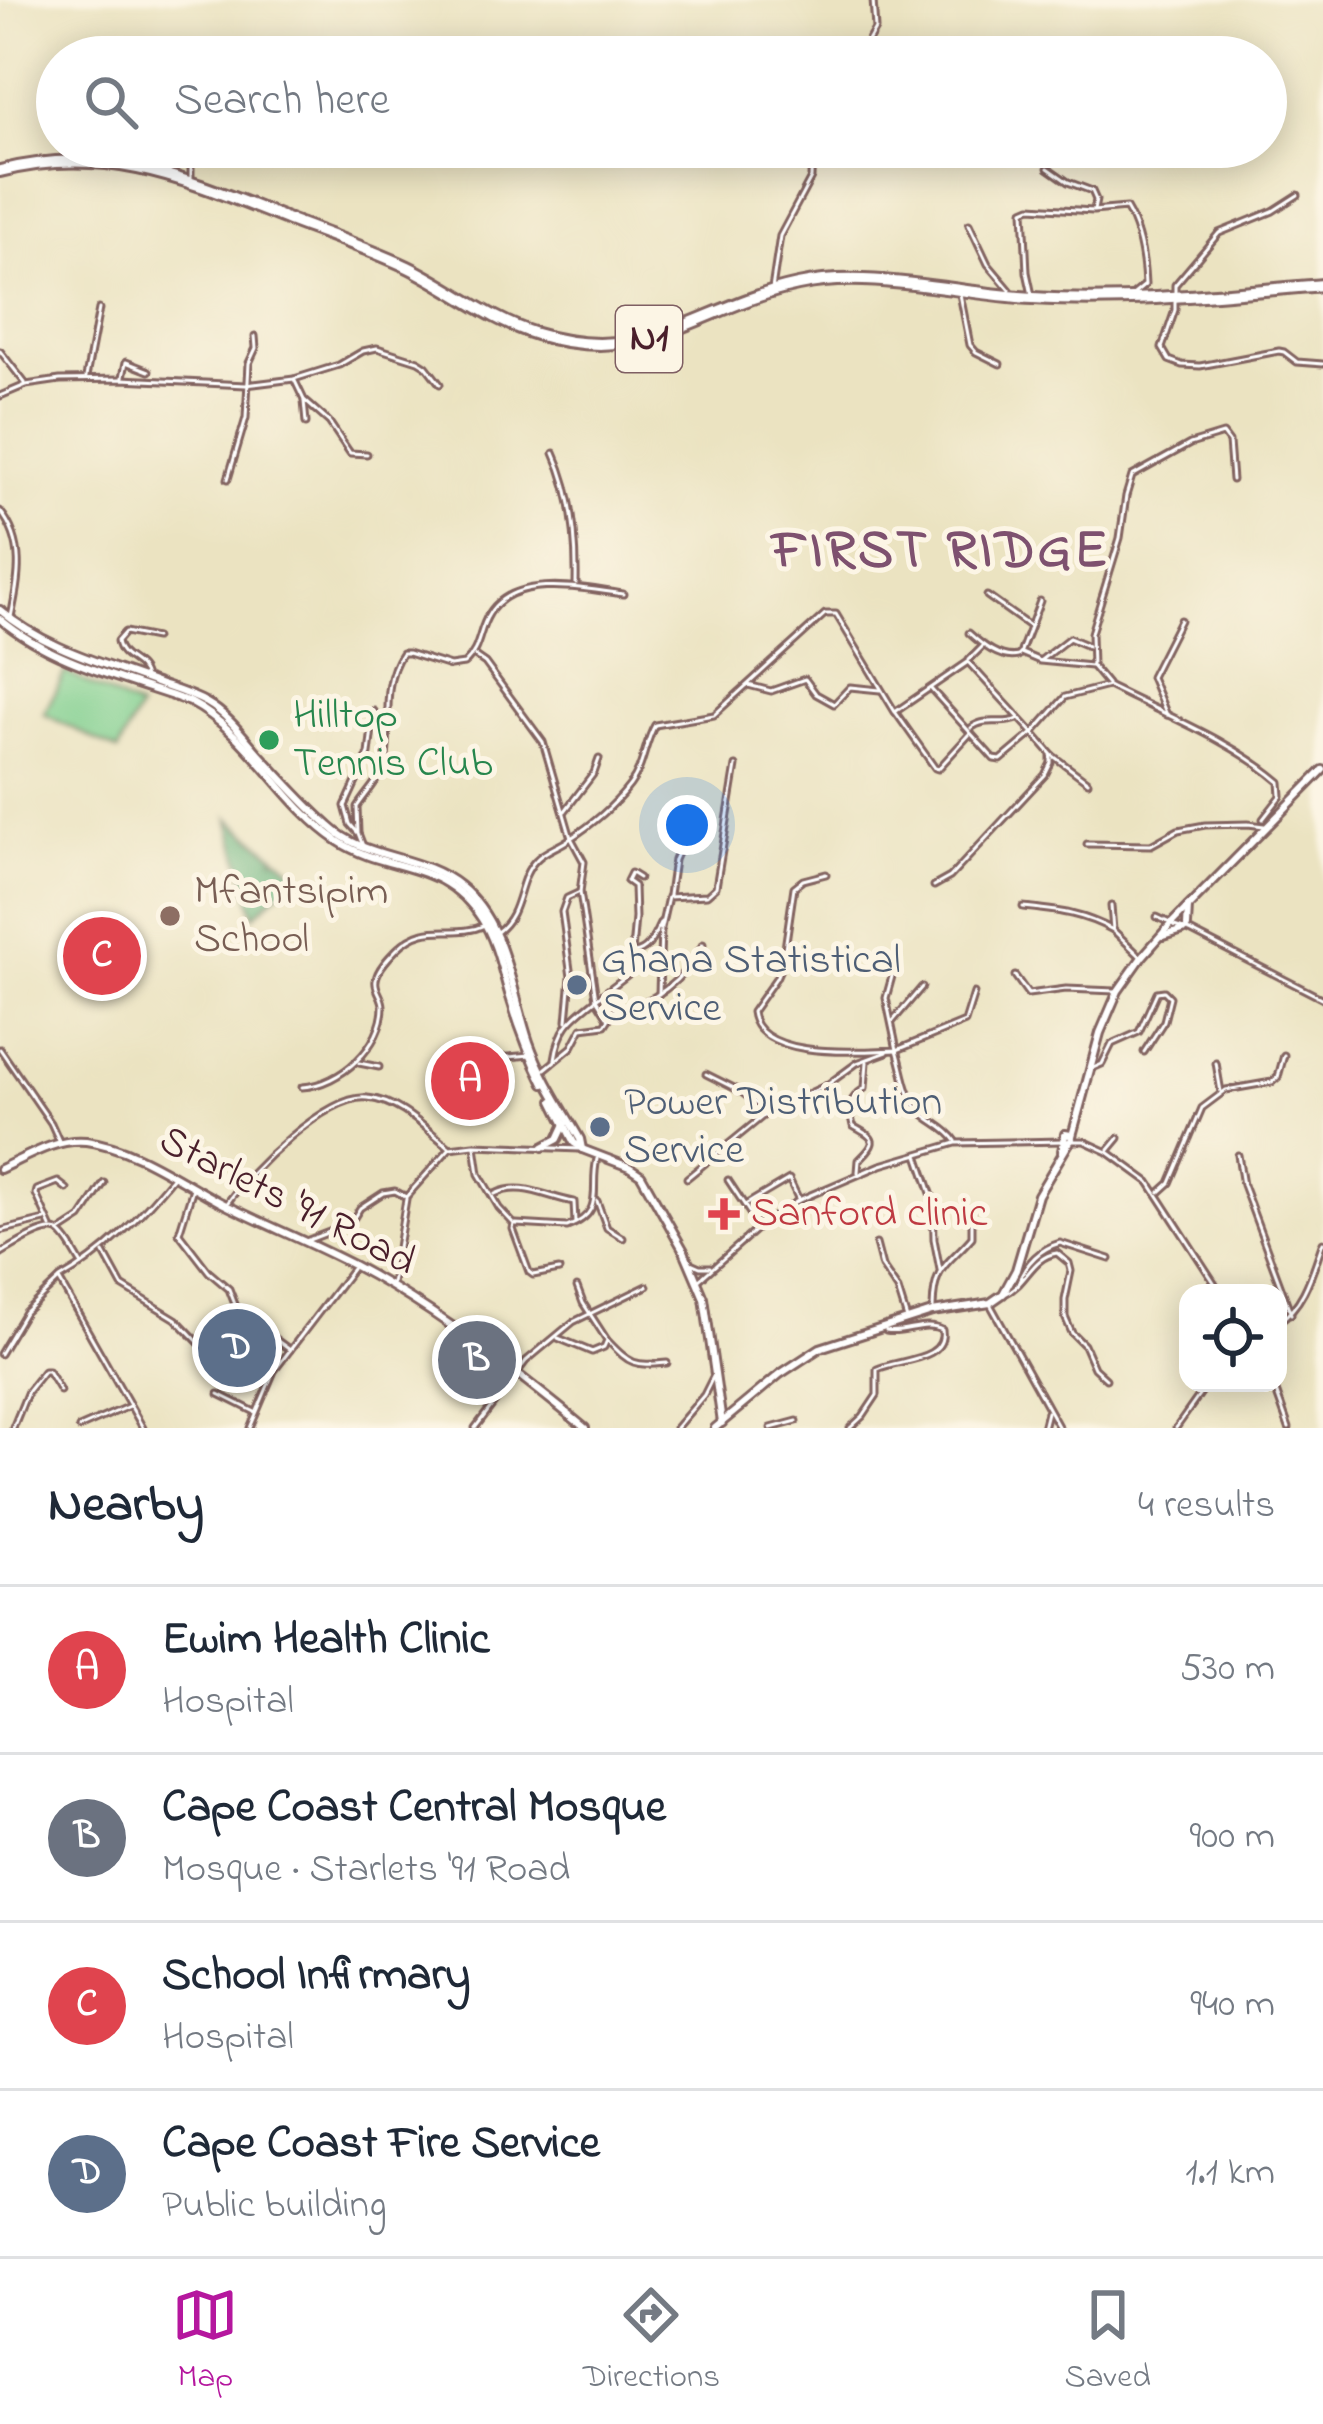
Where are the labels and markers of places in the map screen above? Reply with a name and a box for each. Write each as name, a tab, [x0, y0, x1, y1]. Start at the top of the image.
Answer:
place label: Hilltop Tennis Club	[293, 686, 493, 795]
marker: Hilltop Tennis Club	[256, 727, 282, 753]
place label: Mfantsipim School	[194, 862, 388, 971]
marker: Mfantsipim School	[157, 903, 183, 929]
pin: C	[63, 911, 141, 1001]
place label: Ghana Statistical Service	[601, 931, 901, 1040]
marker: Ghana Statistical Service	[564, 972, 590, 998]
pin: A	[431, 1036, 509, 1126]
place label: Power Distribution Service	[624, 1073, 942, 1182]
marker: Power Distribution Service	[587, 1114, 613, 1140]
place label: Sanford clinic	[751, 1184, 988, 1245]
marker: Sanford clinic	[708, 1198, 740, 1230]
pin: D	[198, 1303, 276, 1393]
pin: B	[438, 1315, 516, 1405]

